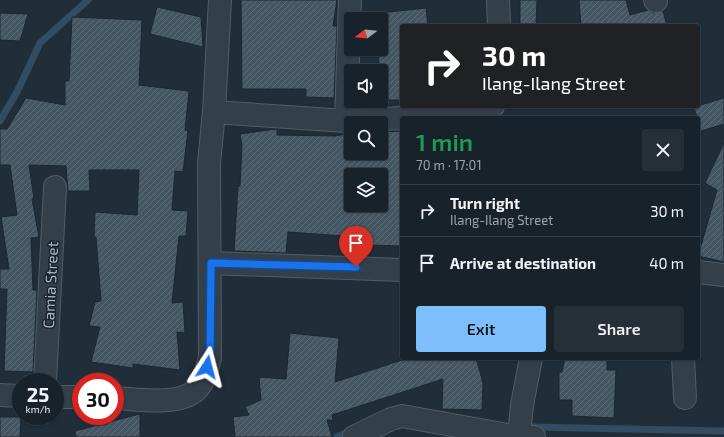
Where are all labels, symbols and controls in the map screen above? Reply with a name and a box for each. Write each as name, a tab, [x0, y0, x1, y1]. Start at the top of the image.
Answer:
north arrow	[344, 12, 388, 56]
map controls	[344, 12, 388, 212]
text: 30 m	[482, 38, 546, 72]
icon: right	[416, 40, 468, 92]
button: sound	[344, 64, 388, 108]
text: Ilang-Ilang Street	[482, 72, 625, 94]
button: search	[344, 116, 388, 160]
text: 1 min	[416, 127, 473, 156]
button: close	[642, 129, 684, 171]
text: 70 m · 17:01	[416, 157, 482, 173]
button: layers	[344, 168, 388, 212]
text: Turn right	[450, 194, 520, 212]
icon: right	[416, 200, 438, 222]
text: 30 m	[650, 202, 684, 220]
text: Ilang-Ilang Street	[450, 212, 553, 228]
pin	[339, 226, 373, 267]
icon: arrive	[345, 232, 367, 254]
street label: Camia Street	[39, 241, 61, 329]
icon: arrive	[416, 252, 438, 274]
text: Arrive at destination	[450, 254, 596, 272]
text: 40 m	[649, 254, 684, 272]
button: Exit	[416, 306, 546, 352]
button: Share	[554, 306, 684, 352]
position arrow	[186, 346, 228, 388]
speed limit sign: 30	[72, 373, 124, 425]
text: 25	[27, 382, 49, 406]
text: km/h	[26, 403, 50, 415]

